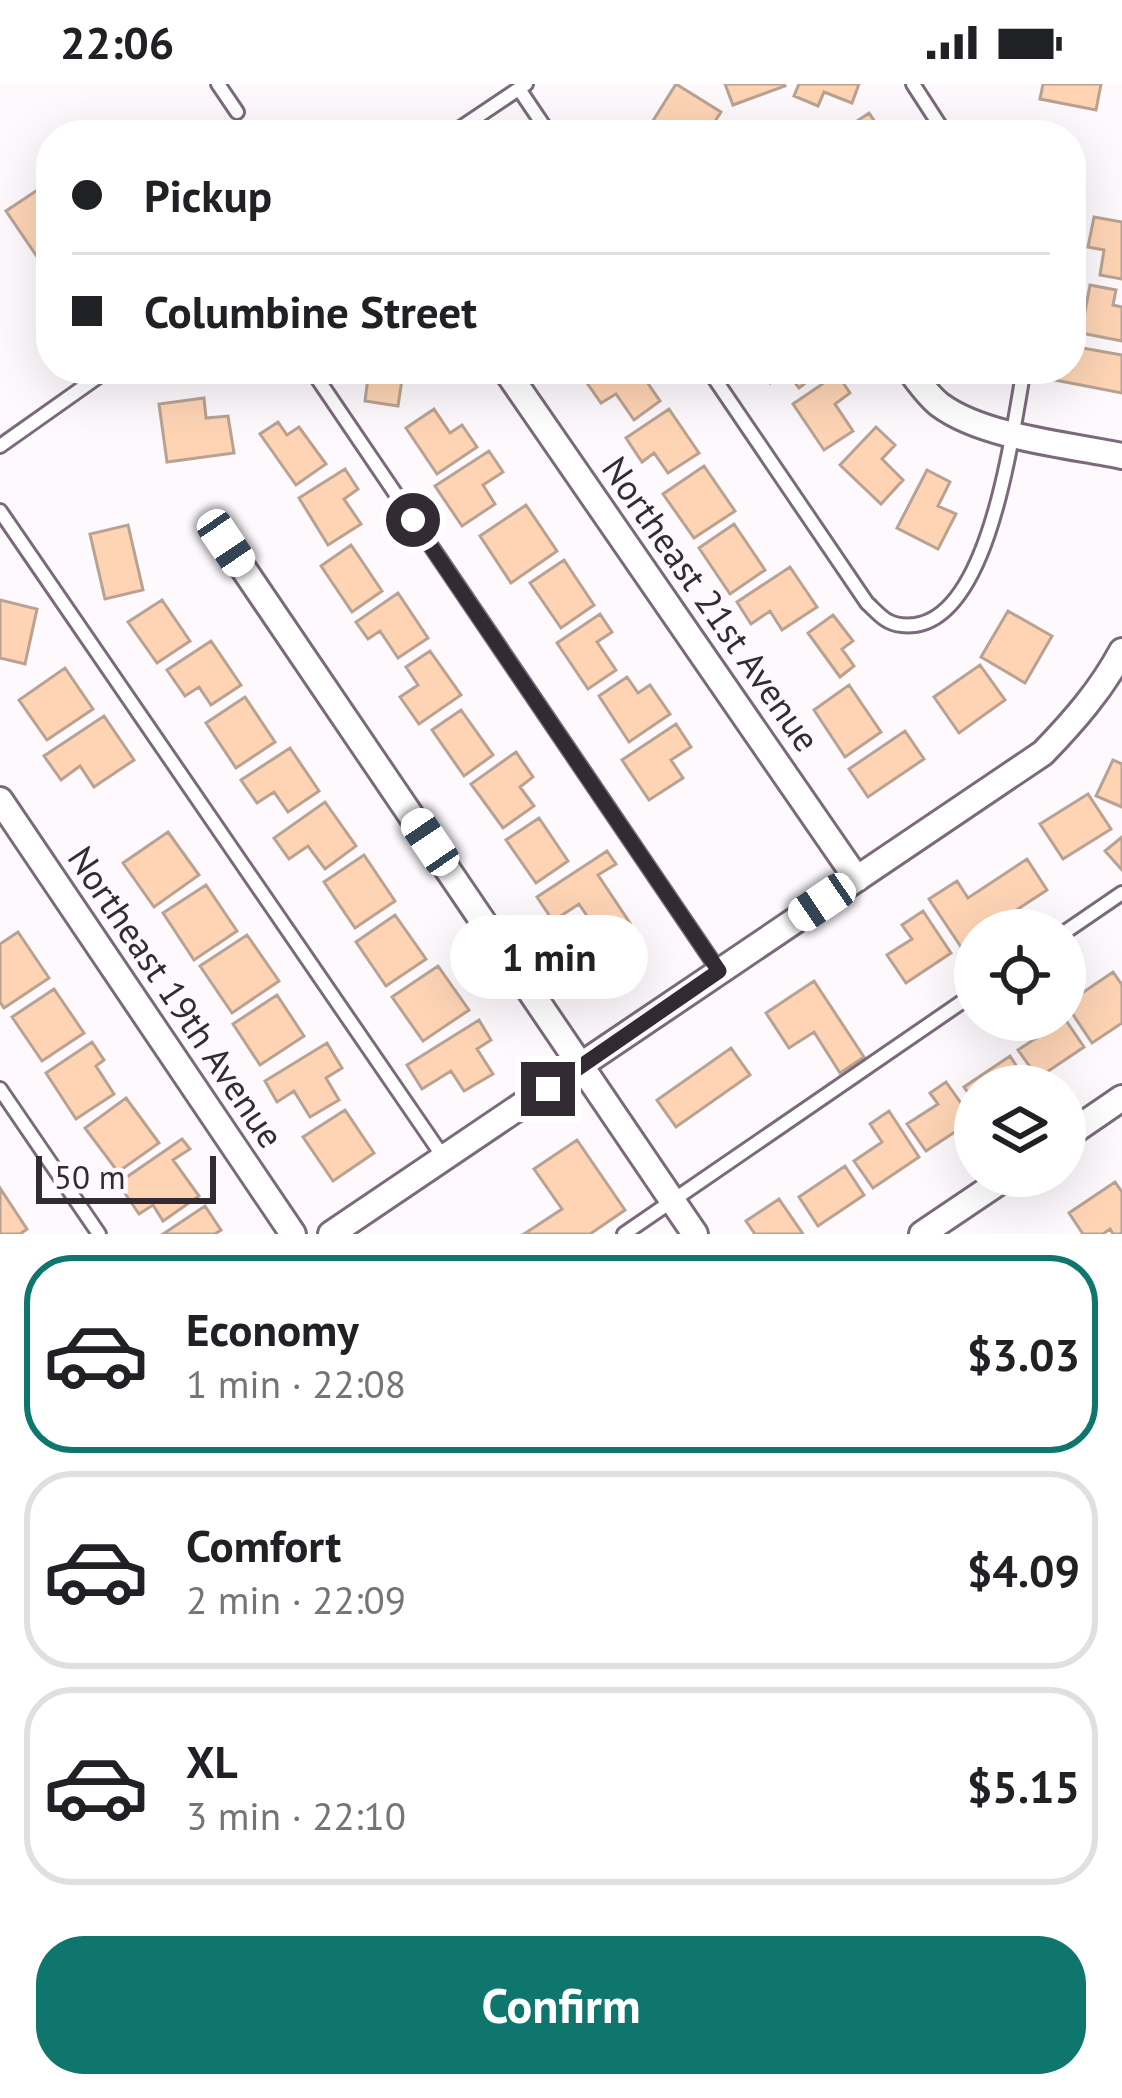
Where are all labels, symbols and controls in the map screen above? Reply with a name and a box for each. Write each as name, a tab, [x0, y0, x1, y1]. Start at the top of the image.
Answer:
text: 22:06	[60, 13, 174, 71]
text: Pickup	[144, 166, 272, 224]
text: Columbine Street	[144, 282, 477, 340]
street label: Northeast 21st Avenue	[592, 447, 831, 760]
route start	[386, 493, 440, 547]
car	[191, 503, 261, 583]
car	[395, 802, 465, 882]
street label: Northeast 19th Avenue	[58, 837, 295, 1157]
car	[782, 867, 862, 937]
map controls	[954, 909, 1086, 1197]
button: locate	[954, 909, 1086, 1041]
callout: 1 min	[449, 915, 647, 999]
text: 1 min	[501, 931, 597, 982]
route end	[521, 1062, 575, 1116]
button: layers	[954, 1065, 1086, 1197]
scale bar	[36, 1150, 216, 1203]
text: 50 m	[54, 1155, 126, 1198]
icon: car	[42, 1300, 150, 1408]
text: Economy	[186, 1300, 359, 1358]
text: $3.03	[967, 1325, 1080, 1383]
text: 1 min · 22:08	[186, 1358, 406, 1409]
icon: car	[42, 1516, 150, 1624]
text: Comfort	[186, 1516, 341, 1574]
text: $4.09	[967, 1541, 1080, 1599]
text: 2 min · 22:09	[186, 1574, 406, 1625]
icon: car	[42, 1732, 150, 1840]
text: XL	[186, 1732, 238, 1790]
text: $5.15	[967, 1757, 1080, 1815]
text: 3 min · 22:10	[186, 1790, 406, 1841]
button: Confirm	[36, 1936, 1086, 2074]

